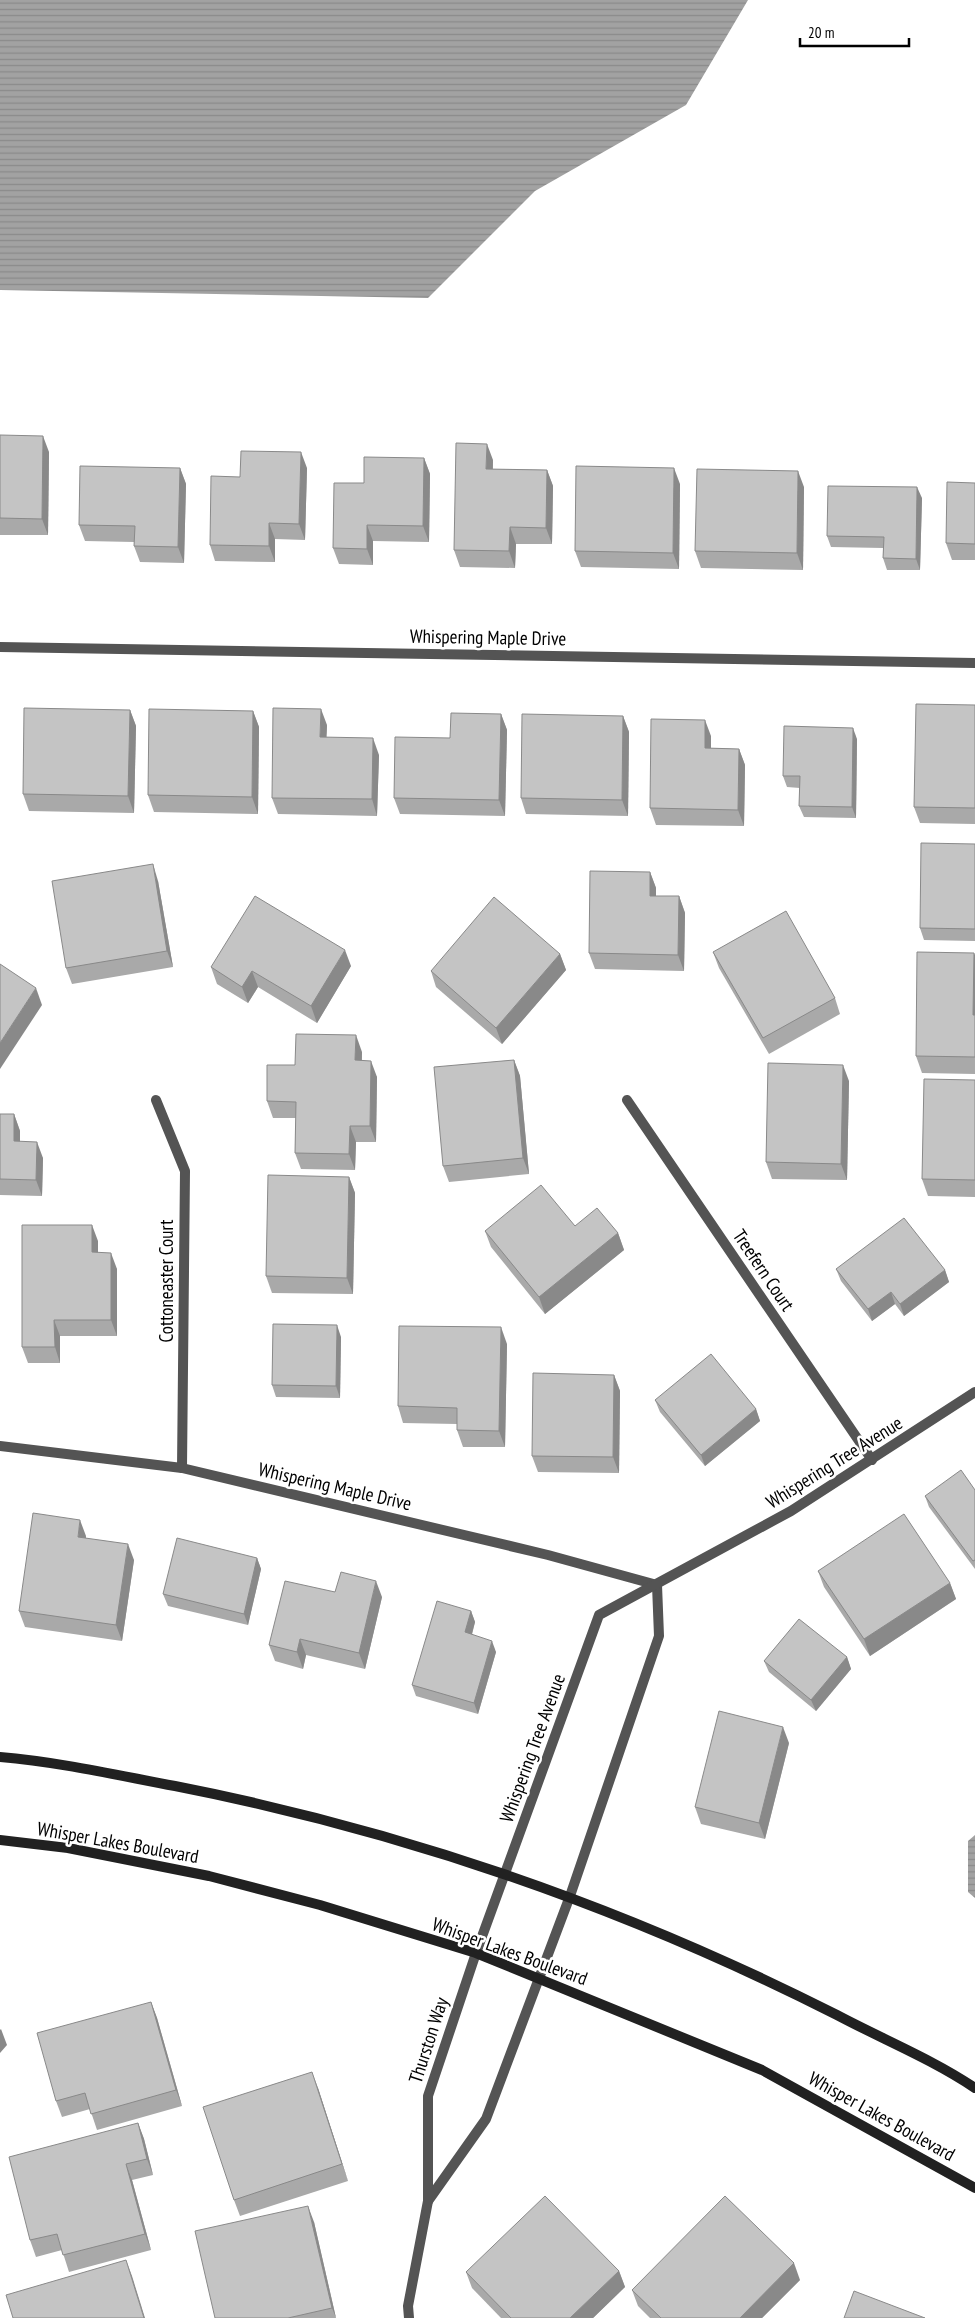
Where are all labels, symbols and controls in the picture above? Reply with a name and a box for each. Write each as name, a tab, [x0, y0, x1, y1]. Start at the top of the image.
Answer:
scale bar	[800, 15, 909, 47]
text: 20 m	[808, 23, 834, 42]
street label: Whispering Maple Drive	[410, 624, 567, 650]
street label: Cottoneaster Court	[154, 1219, 178, 1342]
street label: Treefern Court	[728, 1225, 800, 1316]
street label: Whispering Tree Avenue	[761, 1410, 907, 1514]
street label: Whispering Maple Drive	[256, 1457, 414, 1515]
street label: Whispering Tree Avenue	[494, 1670, 570, 1826]
street label: Whisper Lakes Boulevard	[35, 1816, 201, 1868]
street label: Whisper Lakes Boulevard	[429, 1912, 591, 1990]
street label: Thurston Way	[403, 1993, 453, 2086]
street label: Whisper Lakes Boulevard	[805, 2066, 959, 2166]

